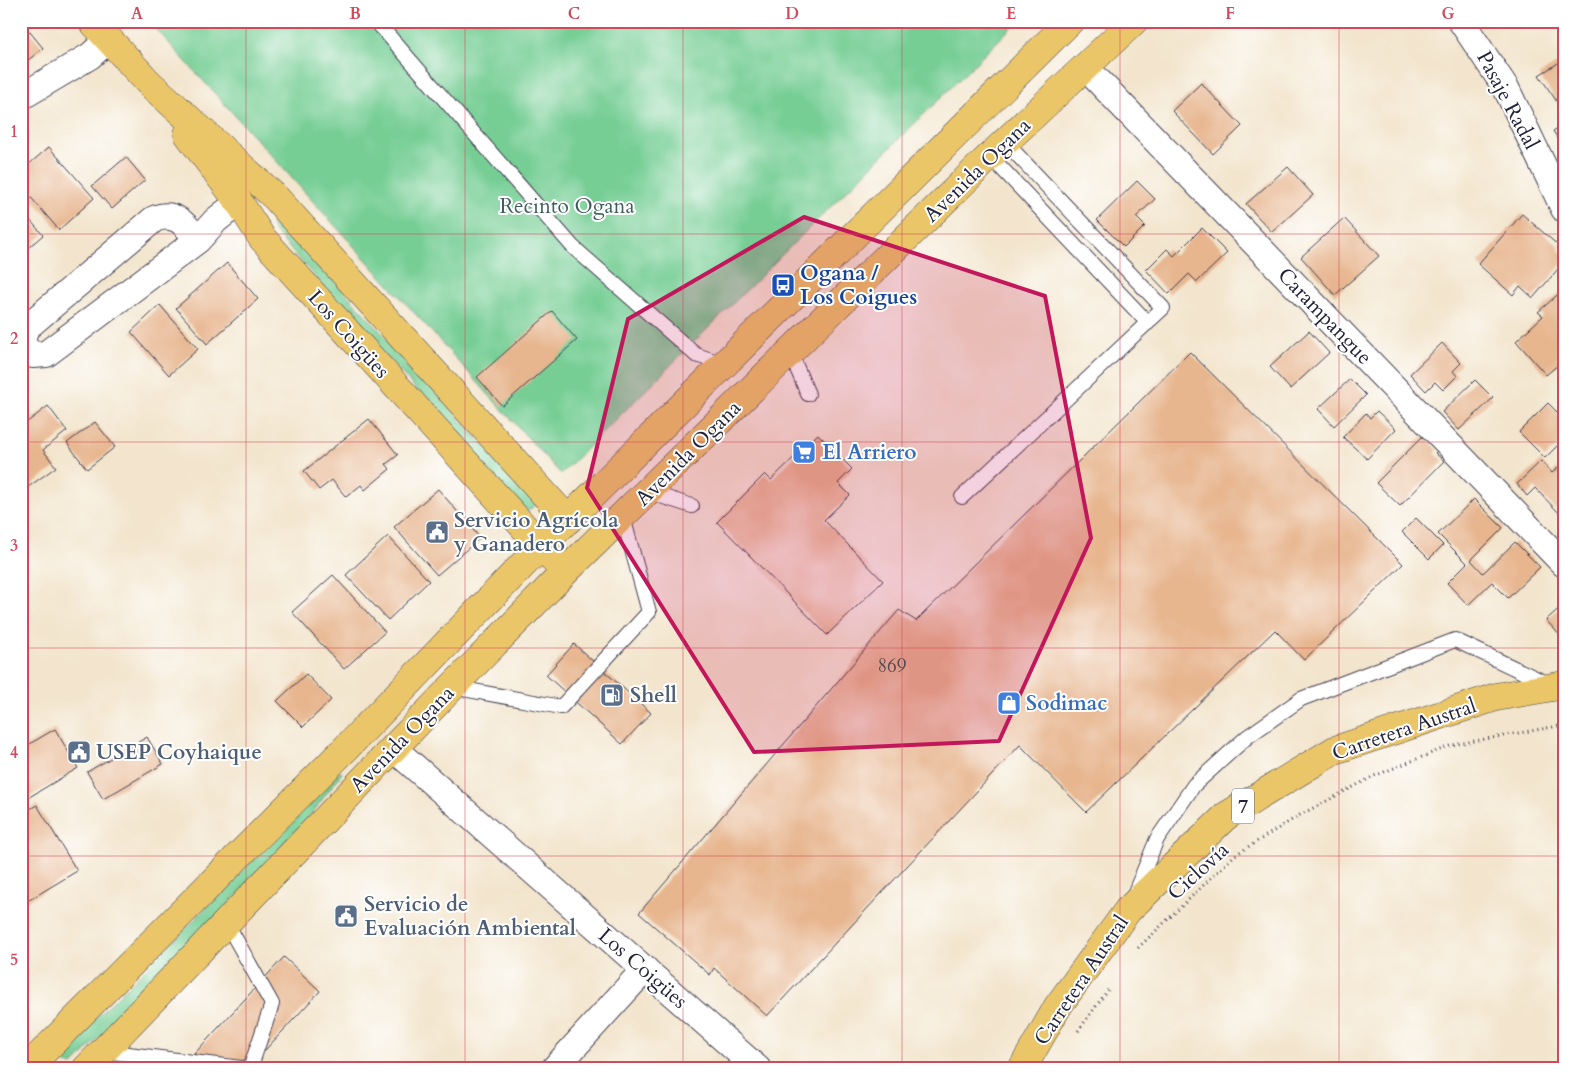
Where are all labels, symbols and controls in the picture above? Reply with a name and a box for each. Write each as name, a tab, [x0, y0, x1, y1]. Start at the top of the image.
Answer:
text: A	[131, 3, 143, 25]
text: B	[349, 3, 361, 25]
text: C	[568, 3, 580, 25]
text: D	[785, 3, 799, 25]
text: E	[1006, 3, 1016, 25]
text: F	[1225, 3, 1235, 25]
text: G	[1441, 3, 1455, 25]
street label: Pasaje Radal	[1469, 46, 1546, 155]
street label: Avenida Ogana	[917, 112, 1037, 229]
text: 1	[10, 121, 18, 143]
park label: Recinto Ogana	[499, 192, 635, 221]
place label: Ogana / Los Coigues	[800, 259, 917, 312]
street label: Carampangue	[1271, 261, 1378, 371]
bus stop icon: Ogana / Los Coigues	[770, 272, 796, 298]
street label: Los Coigües	[301, 284, 396, 385]
text: 2	[10, 328, 18, 350]
street label: Avenida Ogana	[629, 394, 748, 513]
place label: El Arriero	[822, 438, 917, 467]
supermarket icon: El Arriero	[791, 439, 817, 465]
place label: Servicio Agrícola y Ganadero	[453, 506, 619, 559]
public building icon: Servicio Agrícola y Ganadero	[424, 519, 450, 545]
text: 3	[10, 535, 18, 557]
house number: 869	[877, 653, 907, 679]
street label: Avenida Ogana	[344, 679, 461, 799]
place label: Shell	[630, 681, 677, 710]
fuel station icon: Shell	[599, 682, 625, 708]
place label: Sodimac	[1026, 689, 1107, 718]
shop icon: Sodimac	[996, 690, 1022, 716]
street label: Carretera Austral	[1328, 691, 1480, 768]
place label: USEP Coyhaique	[96, 738, 262, 767]
public building icon: USEP Coyhaique	[66, 739, 92, 765]
text: 4	[10, 742, 18, 764]
road number: 7	[1232, 788, 1254, 824]
street label: Ciclovía	[1161, 836, 1235, 907]
place label: Servicio de Evaluación Ambiental	[364, 890, 576, 943]
public building icon: Servicio de Evaluación Ambiental	[333, 903, 359, 929]
street label: Carretera Austral	[1027, 910, 1136, 1051]
street label: Los Coigües	[592, 921, 694, 1015]
text: 5	[10, 949, 18, 971]

